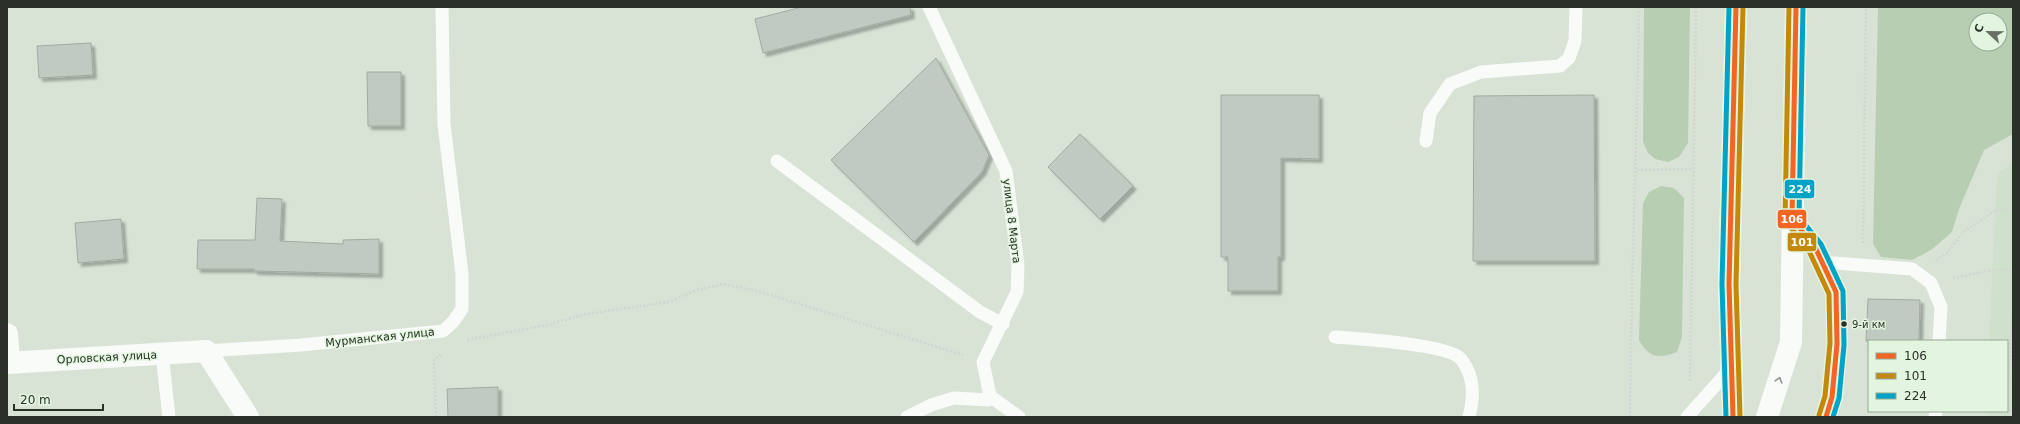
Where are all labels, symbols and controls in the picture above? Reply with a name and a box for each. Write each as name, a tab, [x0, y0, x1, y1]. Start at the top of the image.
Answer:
north arrow	[1968, 12, 2008, 52]
text: С	[1972, 22, 1987, 35]
street label: улица 8 Марта	[1000, 178, 1023, 264]
line badge: 224	[1784, 179, 1815, 199]
text: 224	[1789, 183, 1812, 196]
line badge: 106	[1777, 209, 1807, 229]
text: 106	[1781, 213, 1804, 226]
line badge: 101	[1787, 232, 1817, 252]
text: 101	[1791, 236, 1813, 249]
marker: 9-й км	[1839, 319, 1849, 329]
place label: 9-й км	[1852, 319, 1885, 330]
street label: Мурманская улица	[325, 325, 435, 350]
legend	[1868, 340, 2008, 412]
street label: Орловская улица	[57, 348, 157, 367]
text: 106	[1904, 349, 1927, 363]
text: 101	[1904, 369, 1927, 383]
one-way arrow	[1774, 377, 1783, 384]
scale bar	[14, 386, 103, 412]
text: 224	[1904, 389, 1927, 403]
text: 20 m	[20, 393, 51, 407]

